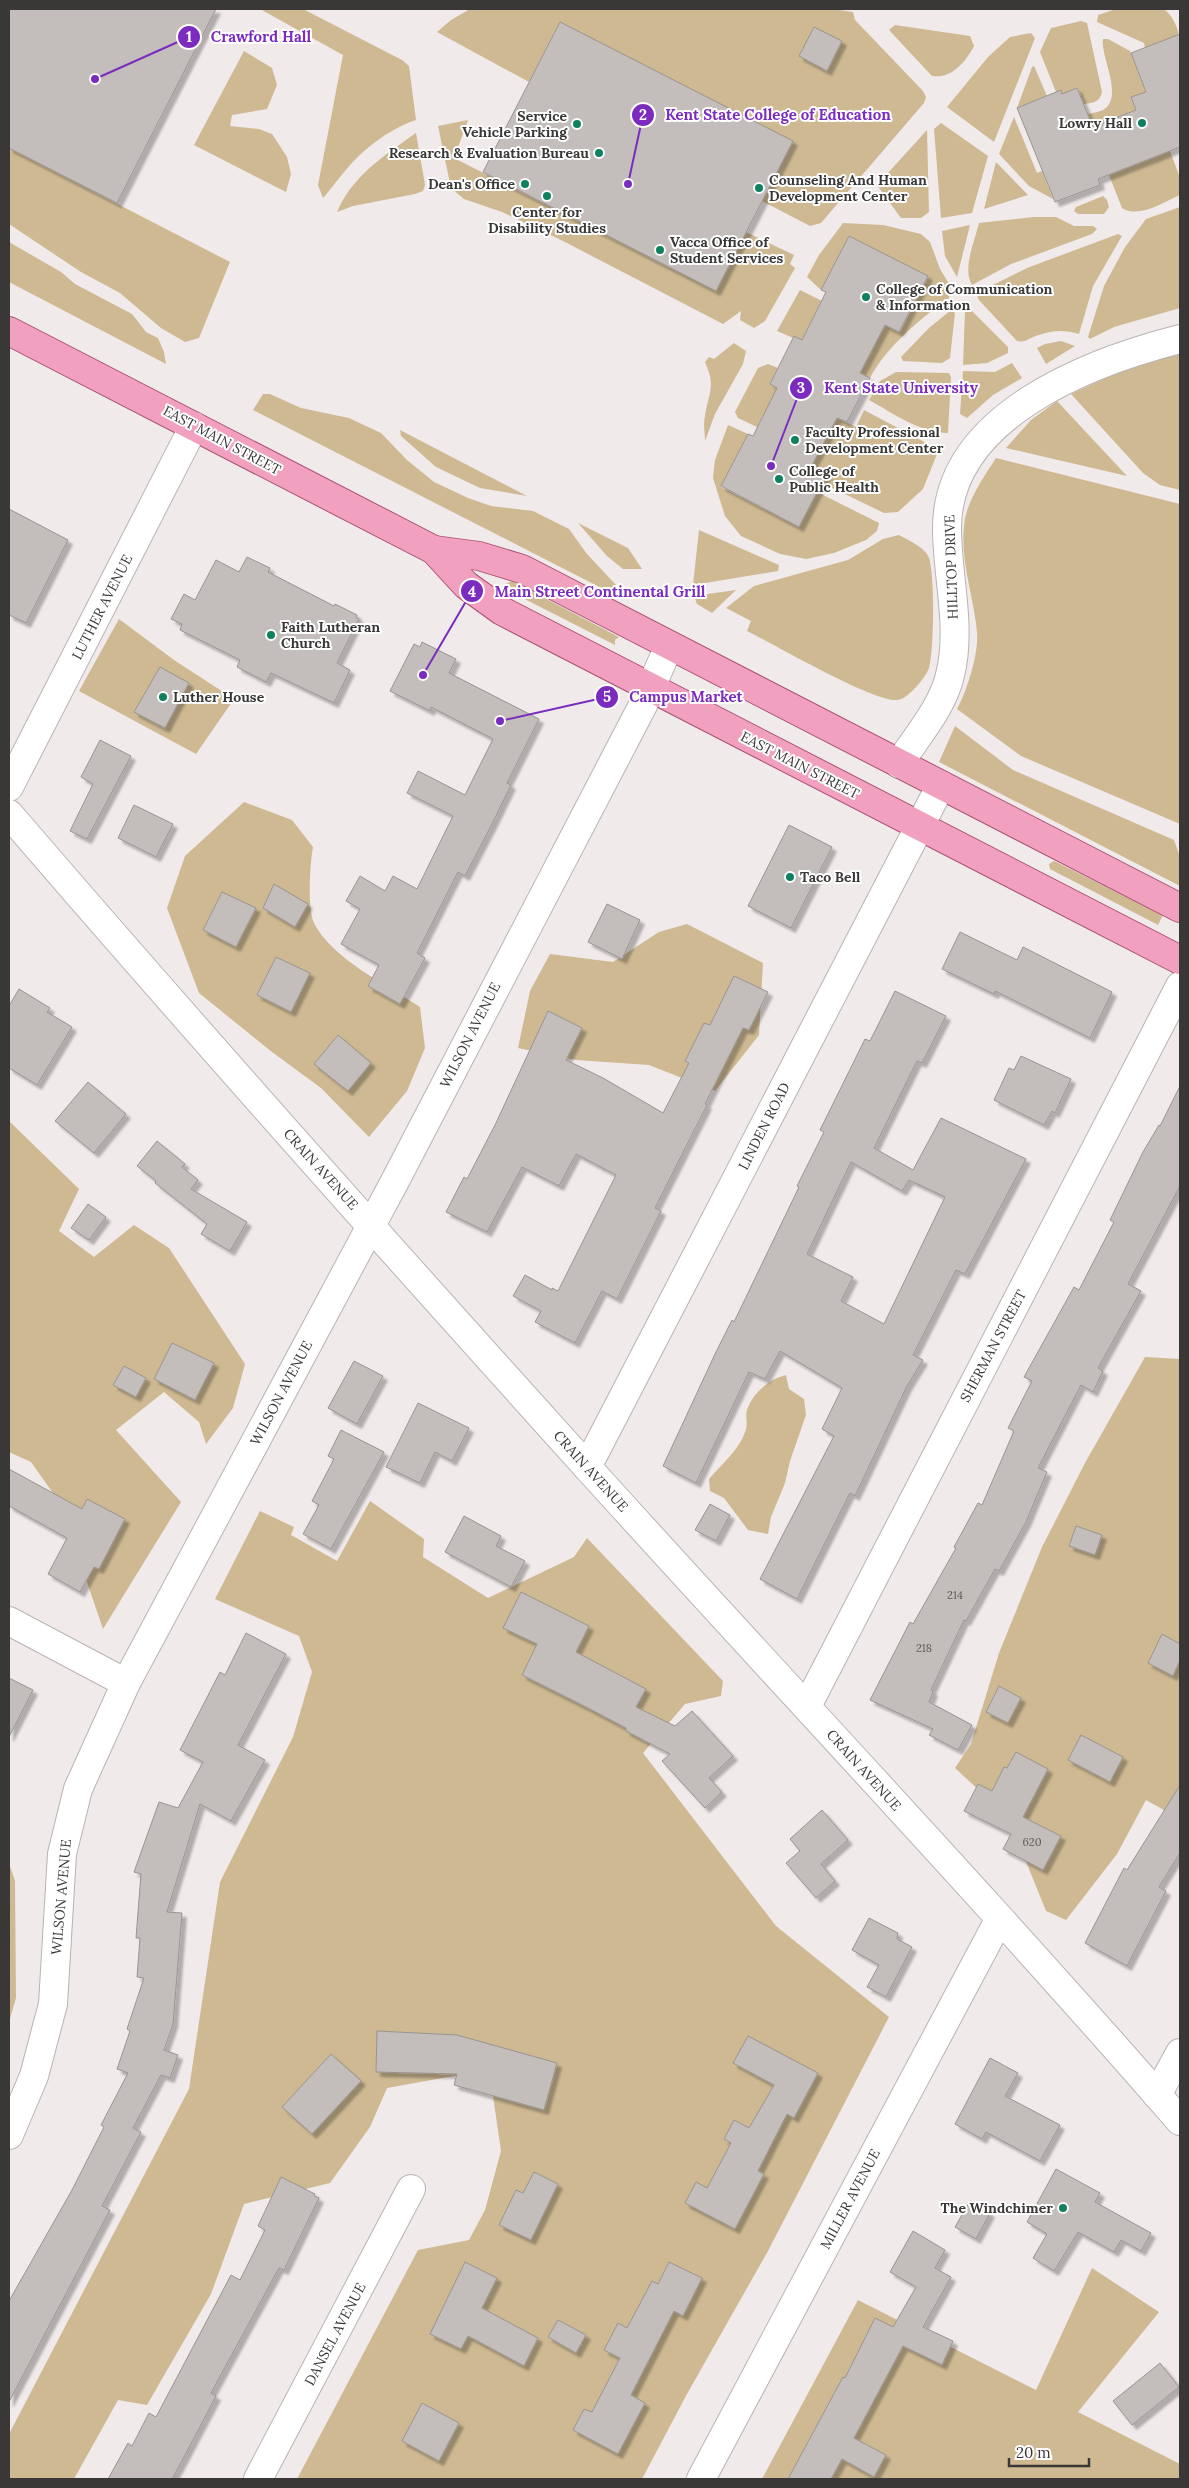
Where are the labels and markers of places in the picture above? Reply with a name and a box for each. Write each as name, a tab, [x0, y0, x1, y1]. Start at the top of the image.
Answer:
callout: Crawford Hall	[176, 22, 322, 52]
callout: Kent State College of Education	[630, 100, 901, 130]
place label: Service Vehicle Parking	[462, 107, 568, 141]
place label: Lowry Hall	[1059, 114, 1133, 132]
marker: Lowry Hall	[1136, 117, 1148, 129]
marker: Service Vehicle Parking	[571, 118, 583, 130]
place label: Research & Evaluation Bureau	[389, 144, 589, 162]
marker: Research & Evaluation Bureau	[593, 147, 605, 159]
place label: Counseling And Human Development Center	[769, 171, 927, 205]
place label: Dean's Office	[428, 175, 515, 193]
marker: Dean's Office	[519, 178, 531, 190]
marker: Counseling And Human Development Center	[753, 182, 765, 194]
marker: Center for Disability Studies	[541, 190, 553, 202]
place label: Center for Disability Studies	[488, 203, 606, 237]
place label: Vacca Office of Student Services	[670, 233, 784, 267]
marker: Vacca Office of Student Services	[654, 244, 666, 256]
place label: College of Communication & Information	[876, 280, 1053, 314]
marker: College of Communication & Information	[860, 291, 872, 303]
callout: Kent State University	[789, 373, 988, 403]
place label: Faculty Professional Development Center	[805, 423, 944, 457]
marker: Faculty Professional Development Center	[789, 434, 801, 446]
place label: College of Public Health	[789, 462, 879, 496]
marker: College of Public Health	[773, 473, 785, 485]
callout: Main Street Continental Grill	[459, 576, 715, 606]
place label: Faith Lutheran Church	[281, 618, 380, 652]
marker: Faith Lutheran Church	[265, 629, 277, 641]
callout: Campus Market	[594, 682, 753, 712]
place label: Luther House	[173, 688, 265, 706]
marker: Luther House	[157, 691, 169, 703]
place label: Taco Bell	[800, 868, 861, 886]
marker: Taco Bell	[784, 871, 796, 883]
place label: The Windchimer	[941, 2199, 1053, 2217]
marker: The Windchimer	[1057, 2202, 1069, 2214]

